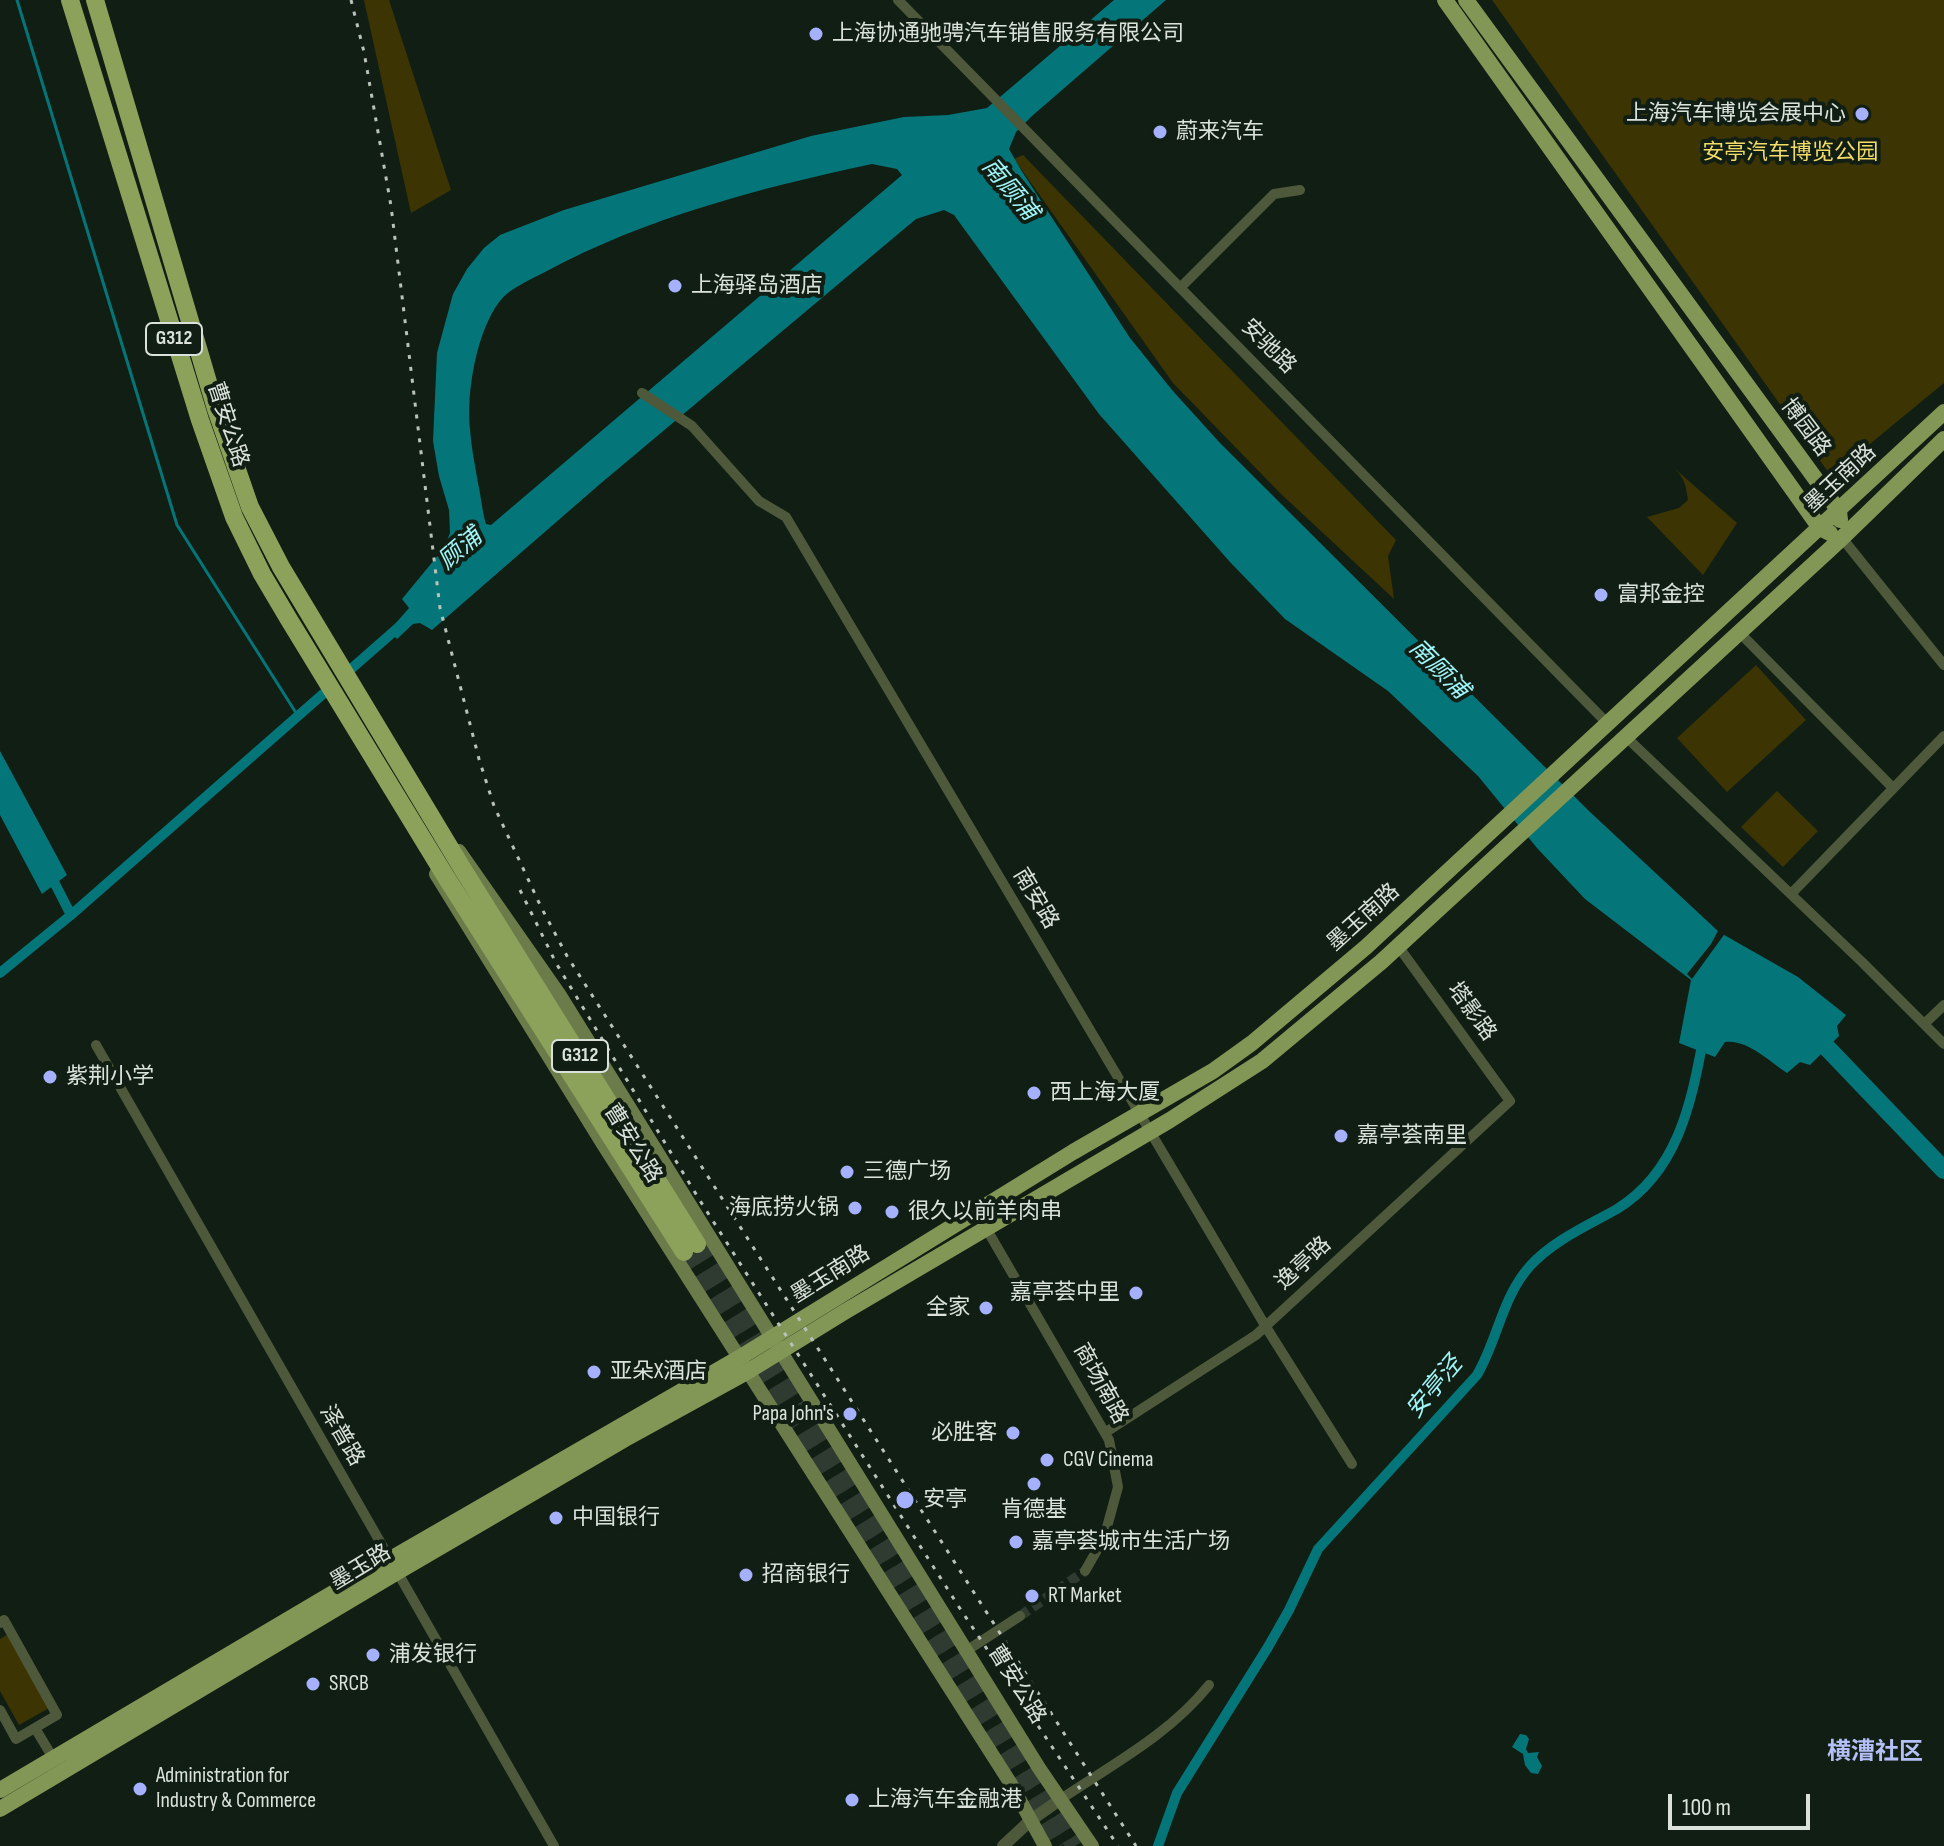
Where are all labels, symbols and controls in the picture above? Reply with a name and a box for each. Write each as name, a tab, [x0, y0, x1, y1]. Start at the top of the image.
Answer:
place label: 上海协通驰骋汽车销售服务有限公司	[832, 21, 1184, 47]
marker: 上海协通驰骋汽车销售服务有限公司	[807, 25, 825, 43]
place label: 上海汽车博览会展中心	[1626, 101, 1846, 127]
marker: 上海汽车博览会展中心	[1853, 105, 1871, 123]
place label: 蔚来汽车	[1176, 119, 1264, 145]
marker: 蔚来汽车	[1151, 123, 1169, 141]
park label: 安亭汽车博览公园	[1702, 140, 1878, 166]
water label: 南顾浦	[975, 153, 1043, 227]
place label: 上海驿岛酒店	[691, 273, 823, 299]
marker: 上海驿岛酒店	[666, 277, 684, 295]
street label: 安驰路	[1235, 314, 1301, 380]
road number: G312	[146, 323, 202, 355]
street label: 曹安公路	[201, 379, 253, 471]
street label: 博园路	[1775, 394, 1835, 462]
street label: 墨玉南路	[1800, 439, 1882, 519]
water label: 顾浦	[433, 523, 489, 577]
place label: 富邦金控	[1617, 582, 1705, 608]
marker: 富邦金控	[1592, 586, 1610, 604]
water label: 南顾浦	[1402, 634, 1474, 706]
street label: 南安路	[1007, 864, 1063, 934]
street label: 墨玉南路	[1322, 879, 1406, 957]
street label: 塔影路	[1441, 978, 1501, 1046]
road number: G312	[552, 1040, 608, 1072]
place label: 紫荆小学	[66, 1064, 154, 1090]
marker: 紫荆小学	[41, 1068, 59, 1086]
place label: 西上海大厦	[1050, 1080, 1160, 1106]
marker: 西上海大厦	[1025, 1084, 1043, 1102]
street label: 曹安公路	[597, 1100, 667, 1188]
place label: 嘉亭荟南里	[1357, 1123, 1467, 1149]
marker: 嘉亭荟南里	[1332, 1127, 1350, 1145]
place label: 三德广场	[863, 1159, 951, 1185]
marker: 三德广场	[838, 1163, 856, 1181]
place label: 海底捞火锅	[729, 1195, 839, 1221]
marker: 海底捞火锅	[846, 1199, 864, 1217]
place label: 很久以前羊肉串	[908, 1199, 1062, 1225]
marker: 很久以前羊肉串	[883, 1203, 901, 1221]
street label: 逸亭路	[1271, 1232, 1337, 1296]
street label: 墨玉南路	[787, 1240, 875, 1310]
place label: 嘉亭荟中里	[1010, 1280, 1120, 1306]
marker: 嘉亭荟中里	[1127, 1284, 1145, 1302]
place label: 全家	[926, 1295, 970, 1321]
marker: 全家	[977, 1299, 995, 1317]
street label: 商场南路	[1067, 1339, 1133, 1429]
water label: 安亭泾	[1401, 1351, 1469, 1425]
place label: 亚朵X酒店	[610, 1359, 707, 1385]
marker: 亚朵X酒店	[585, 1363, 603, 1381]
street label: 泽普路	[313, 1401, 369, 1471]
place label: Papa John's	[752, 1401, 834, 1427]
marker: Papa John's	[841, 1405, 859, 1423]
place label: 必胜客	[931, 1420, 997, 1446]
marker: 必胜客	[1004, 1424, 1022, 1442]
place label: CGV Cinema	[1063, 1447, 1153, 1473]
marker: CGV Cinema	[1038, 1451, 1056, 1469]
marker: 肯德基	[1025, 1475, 1043, 1493]
place label: 安亭	[923, 1487, 967, 1513]
marker: 安亭	[894, 1489, 916, 1511]
place label: 肯德基	[1001, 1497, 1067, 1523]
place label: 中国银行	[572, 1505, 660, 1531]
marker: 中国银行	[547, 1509, 565, 1527]
place label: 嘉亭荟城市生活广场	[1032, 1529, 1230, 1555]
marker: 嘉亭荟城市生活广场	[1007, 1533, 1025, 1551]
street label: 墨玉路	[326, 1540, 396, 1596]
place label: 招商银行	[762, 1562, 850, 1588]
marker: 招商银行	[737, 1566, 755, 1584]
place label: RT Market	[1048, 1583, 1122, 1609]
marker: RT Market	[1023, 1587, 1041, 1605]
street label: 曹安公路	[981, 1641, 1051, 1729]
place label: 浦发银行	[389, 1642, 477, 1668]
marker: 浦发银行	[364, 1646, 382, 1664]
place label: SRCB	[329, 1671, 369, 1697]
marker: SRCB	[304, 1675, 322, 1693]
district label: 横漕社区	[1827, 1739, 1923, 1767]
place label: Administration for Industry & Commerce	[156, 1763, 316, 1814]
scale bar	[1672, 1778, 1814, 1828]
marker: Administration for Industry & Commerce	[131, 1780, 149, 1798]
place label: 上海汽车金融港	[868, 1787, 1022, 1813]
marker: 上海汽车金融港	[843, 1791, 861, 1809]
text: 100 m	[1682, 1793, 1731, 1822]

